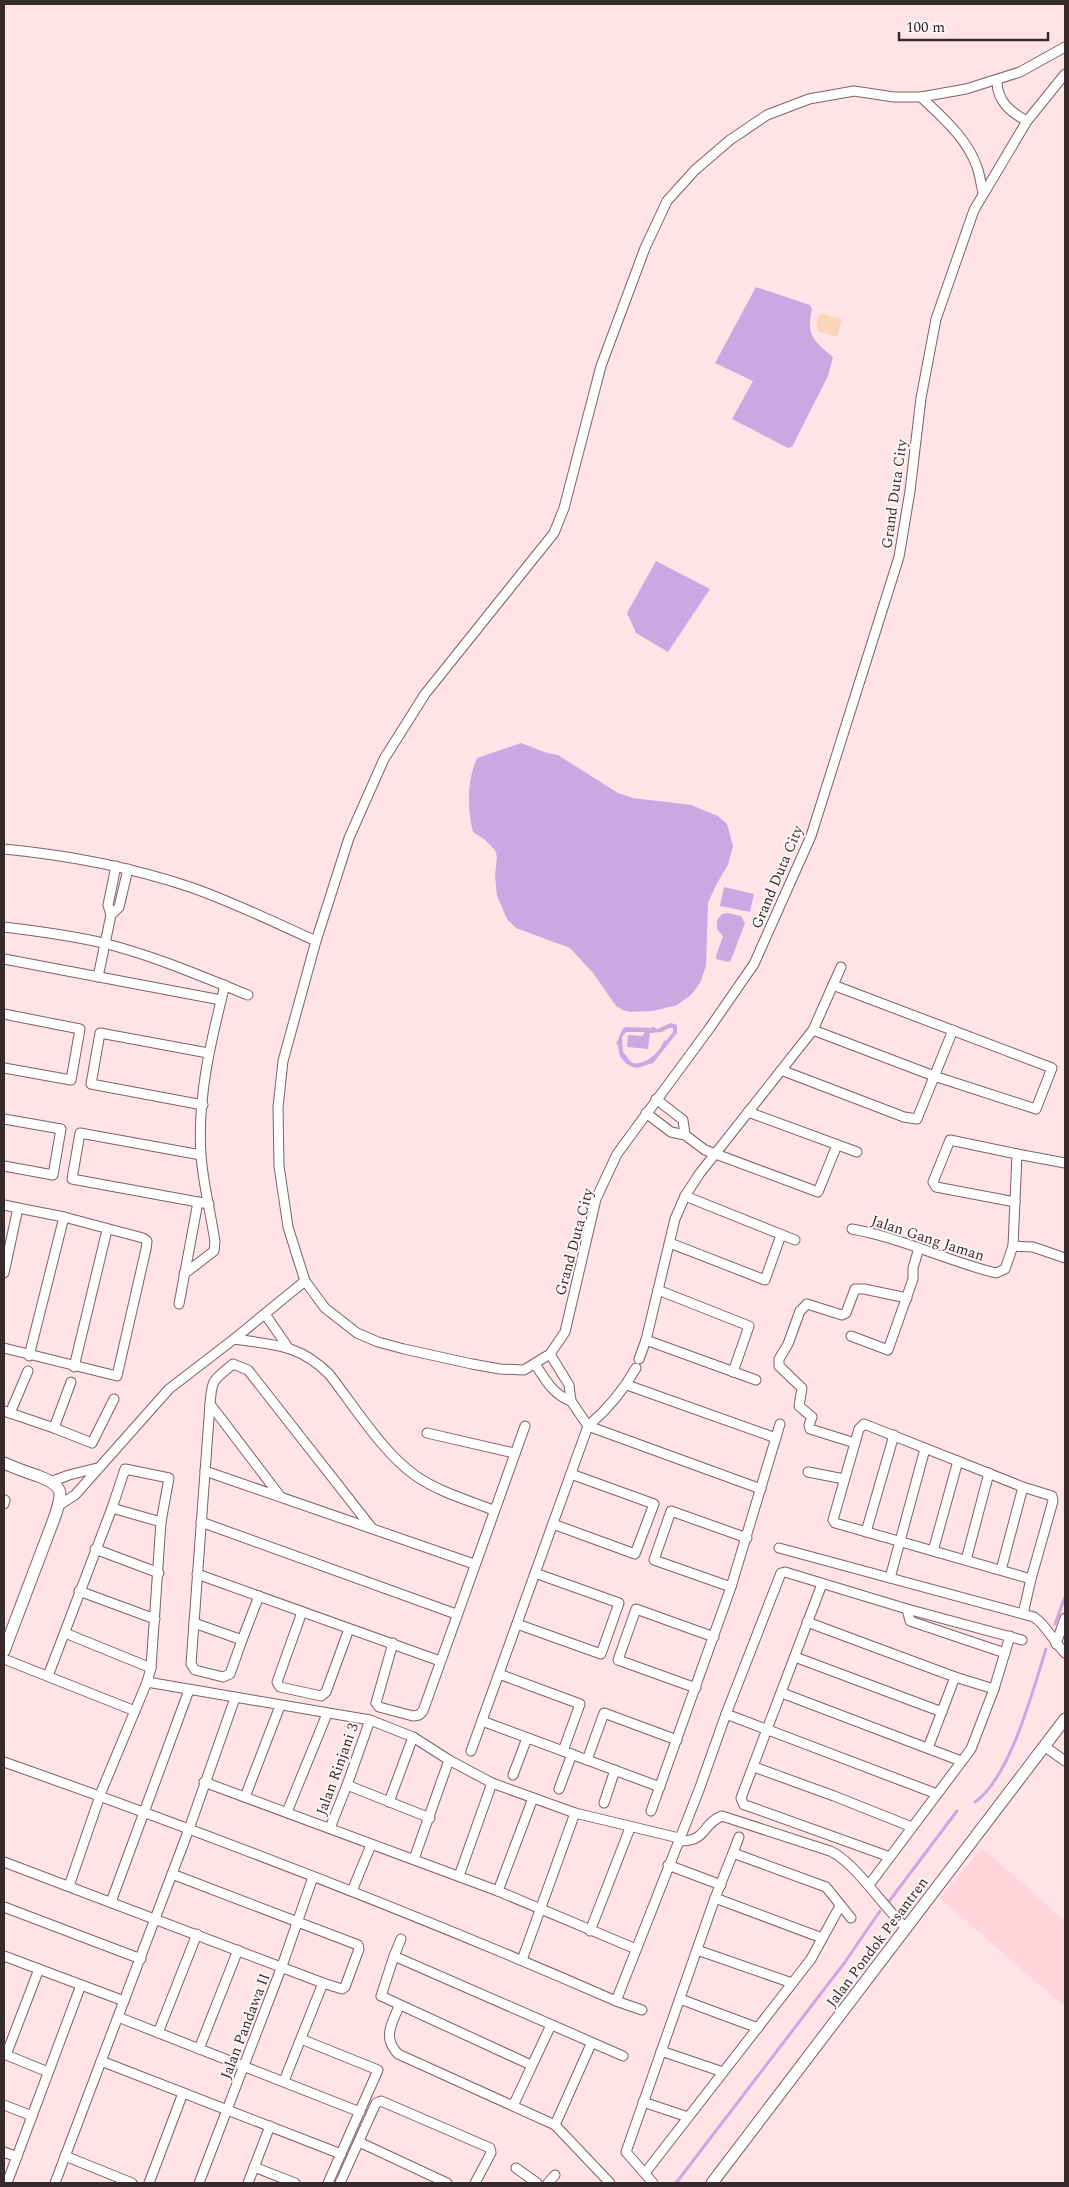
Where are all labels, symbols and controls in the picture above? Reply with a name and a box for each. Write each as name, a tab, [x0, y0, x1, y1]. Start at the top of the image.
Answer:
scale bar	[899, 10, 1048, 42]
text: 100 m	[906, 16, 945, 39]
street label: Grand Duta City	[875, 437, 914, 550]
street label: Grand Duta City	[745, 821, 810, 932]
street label: Grand Duta City	[549, 1185, 600, 1298]
street label: Jalan Gang Jaman	[868, 1209, 988, 1268]
street label: Jalan Rinjani 3	[310, 1719, 365, 1819]
street label: Jalan Pondok Pesantren	[821, 1872, 934, 2012]
street label: Jalan Pandawa II	[215, 1970, 276, 2083]

